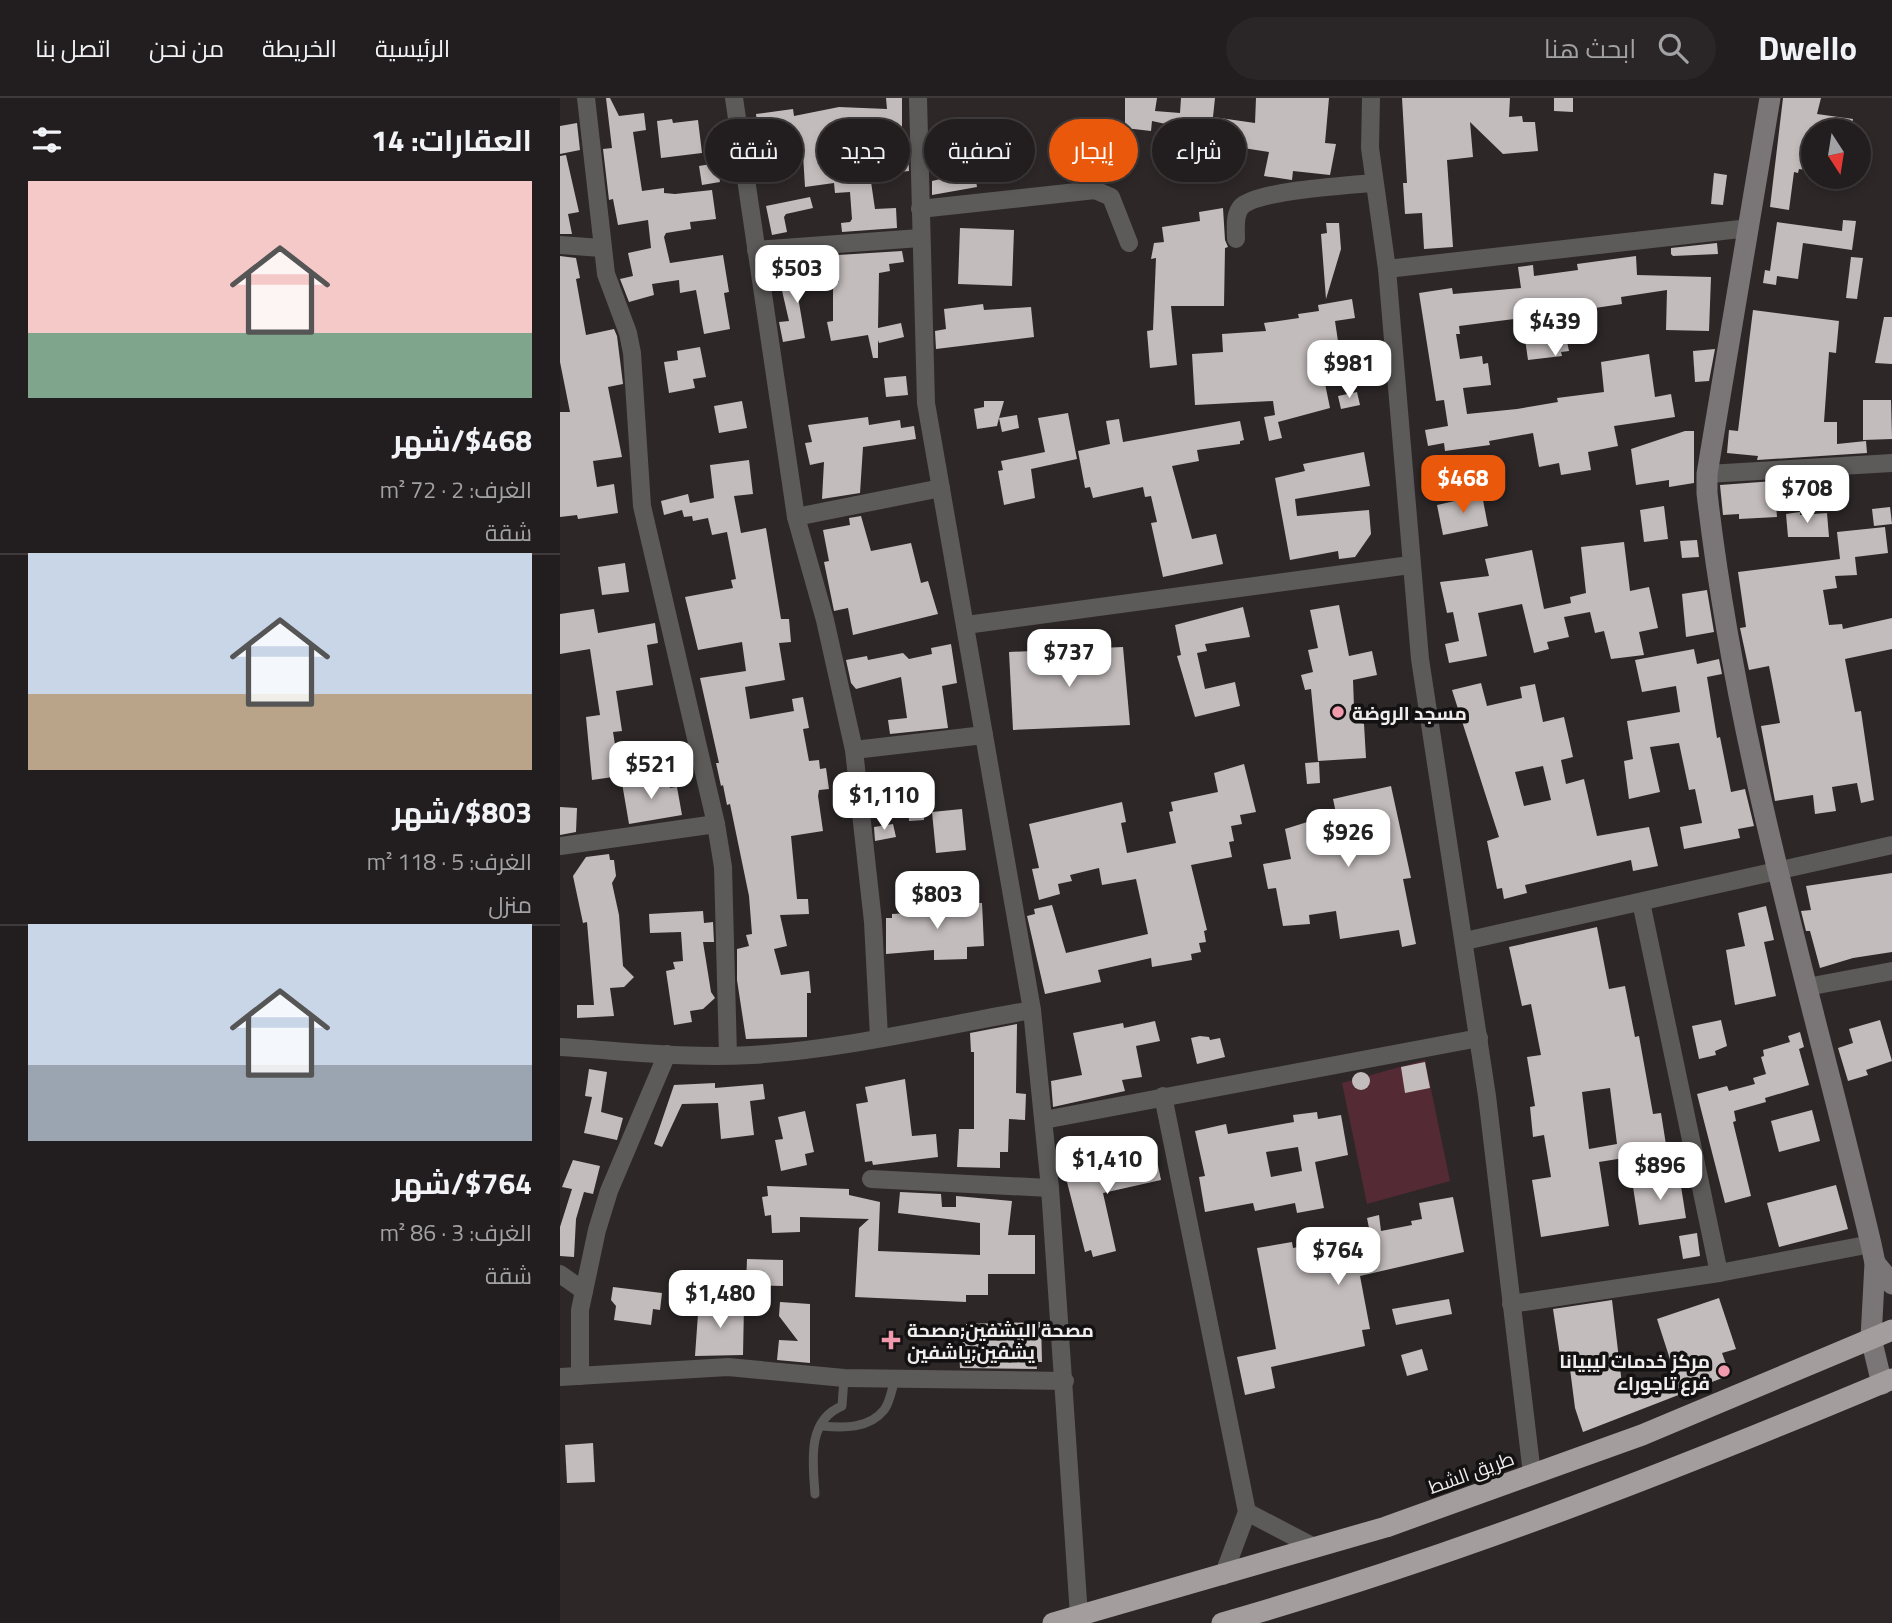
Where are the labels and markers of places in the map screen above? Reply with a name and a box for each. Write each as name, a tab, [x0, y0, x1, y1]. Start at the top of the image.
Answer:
pin: $503	[756, 246, 838, 305]
pin: $439	[1514, 299, 1596, 358]
pin: $981	[1308, 341, 1390, 400]
pin: $468	[1422, 456, 1504, 515]
pin: $708	[1766, 466, 1848, 525]
pin: $737	[1028, 630, 1110, 689]
place label: مسجد الروضة	[1352, 698, 1467, 727]
marker: مسجد الروضة	[1330, 704, 1346, 720]
pin: $521	[610, 742, 692, 801]
pin: $1,110	[827, 772, 941, 832]
pin: $926	[1307, 810, 1389, 869]
pin: $803	[896, 872, 978, 931]
pin: $1,410	[1050, 1136, 1164, 1196]
pin: $896	[1619, 1142, 1701, 1202]
pin: $764	[1297, 1228, 1379, 1287]
pin: $1,480	[663, 1270, 777, 1330]
place label: مصحة اليشفين;مصحة يشفين;ياشفين	[907, 1315, 1094, 1366]
marker: مصحة اليشفين;مصحة يشفين;ياشفين	[881, 1330, 901, 1350]
place label: مركز خدمات ليبيانا فرع تاجوراء	[1559, 1346, 1710, 1397]
marker: مركز خدمات ليبيانا فرع تاجوراء	[1716, 1363, 1732, 1379]

